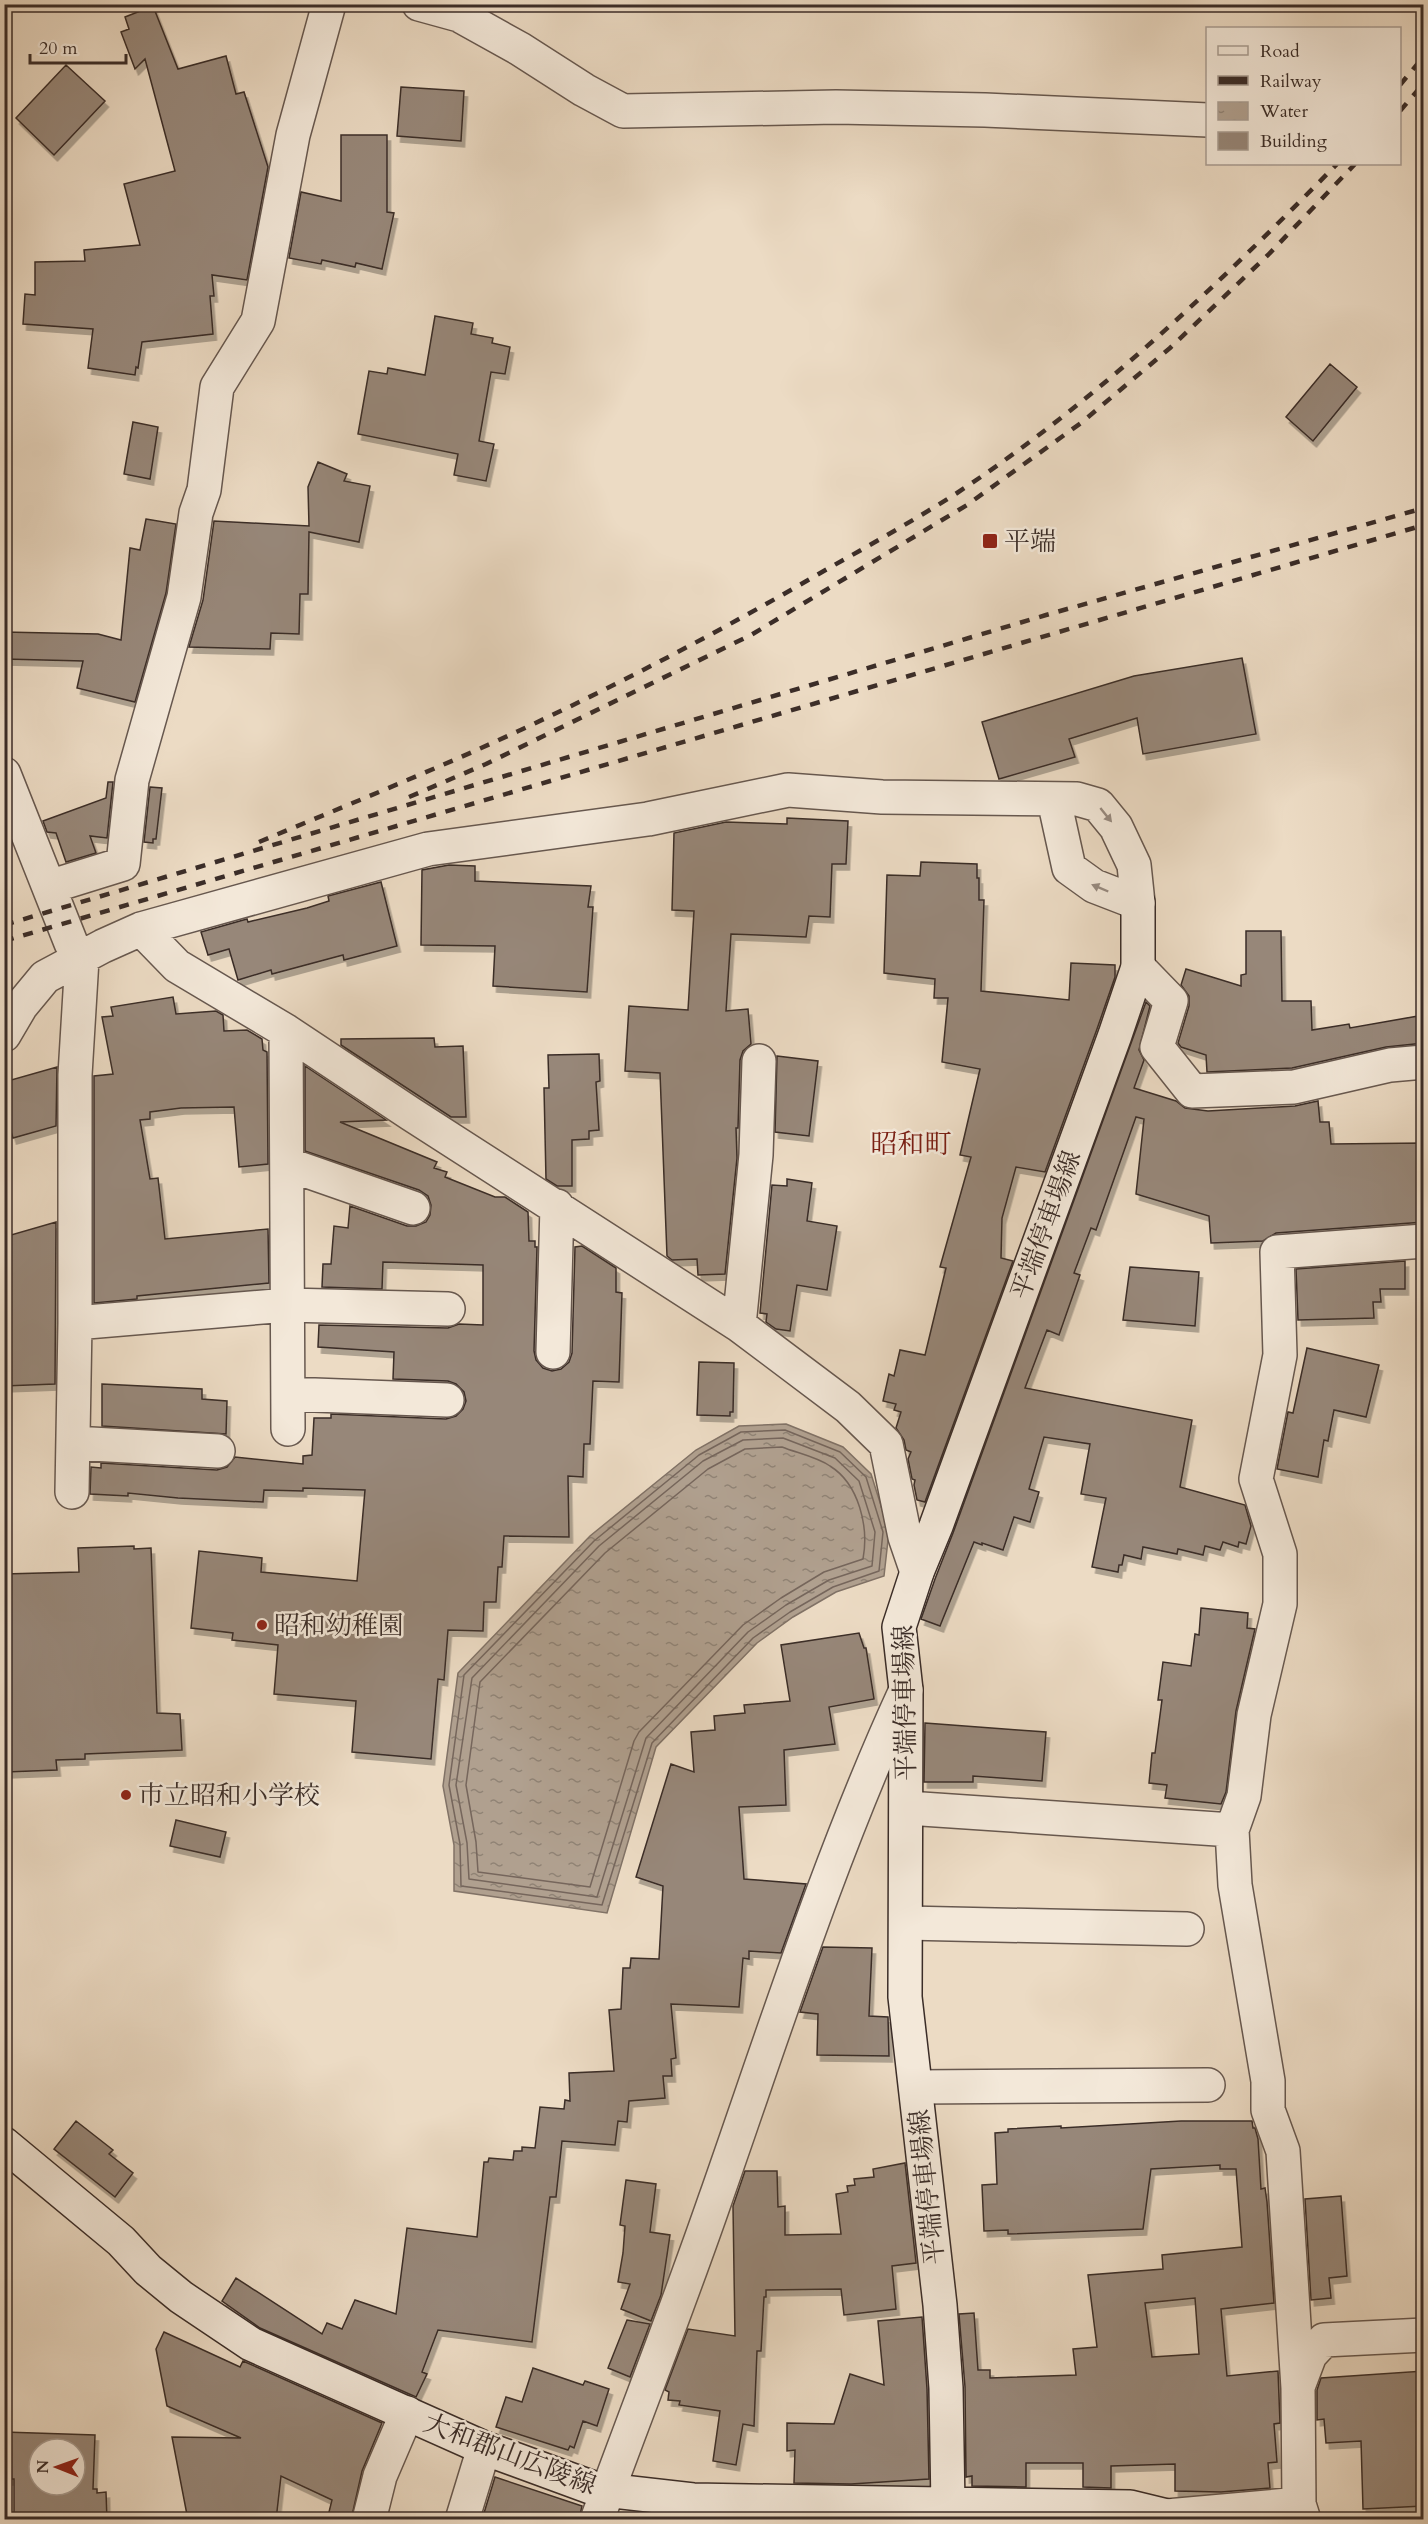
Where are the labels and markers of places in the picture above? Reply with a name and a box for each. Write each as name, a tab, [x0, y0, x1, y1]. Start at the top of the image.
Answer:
place label: 平端	[1004, 524, 1056, 559]
marker: 平端	[981, 532, 999, 550]
place label: 昭和幼稚園	[274, 1608, 404, 1643]
marker: 昭和幼稚園	[255, 1618, 269, 1632]
place label: 市立昭和小学校	[138, 1778, 320, 1813]
marker: 市立昭和小学校	[119, 1788, 133, 1802]

